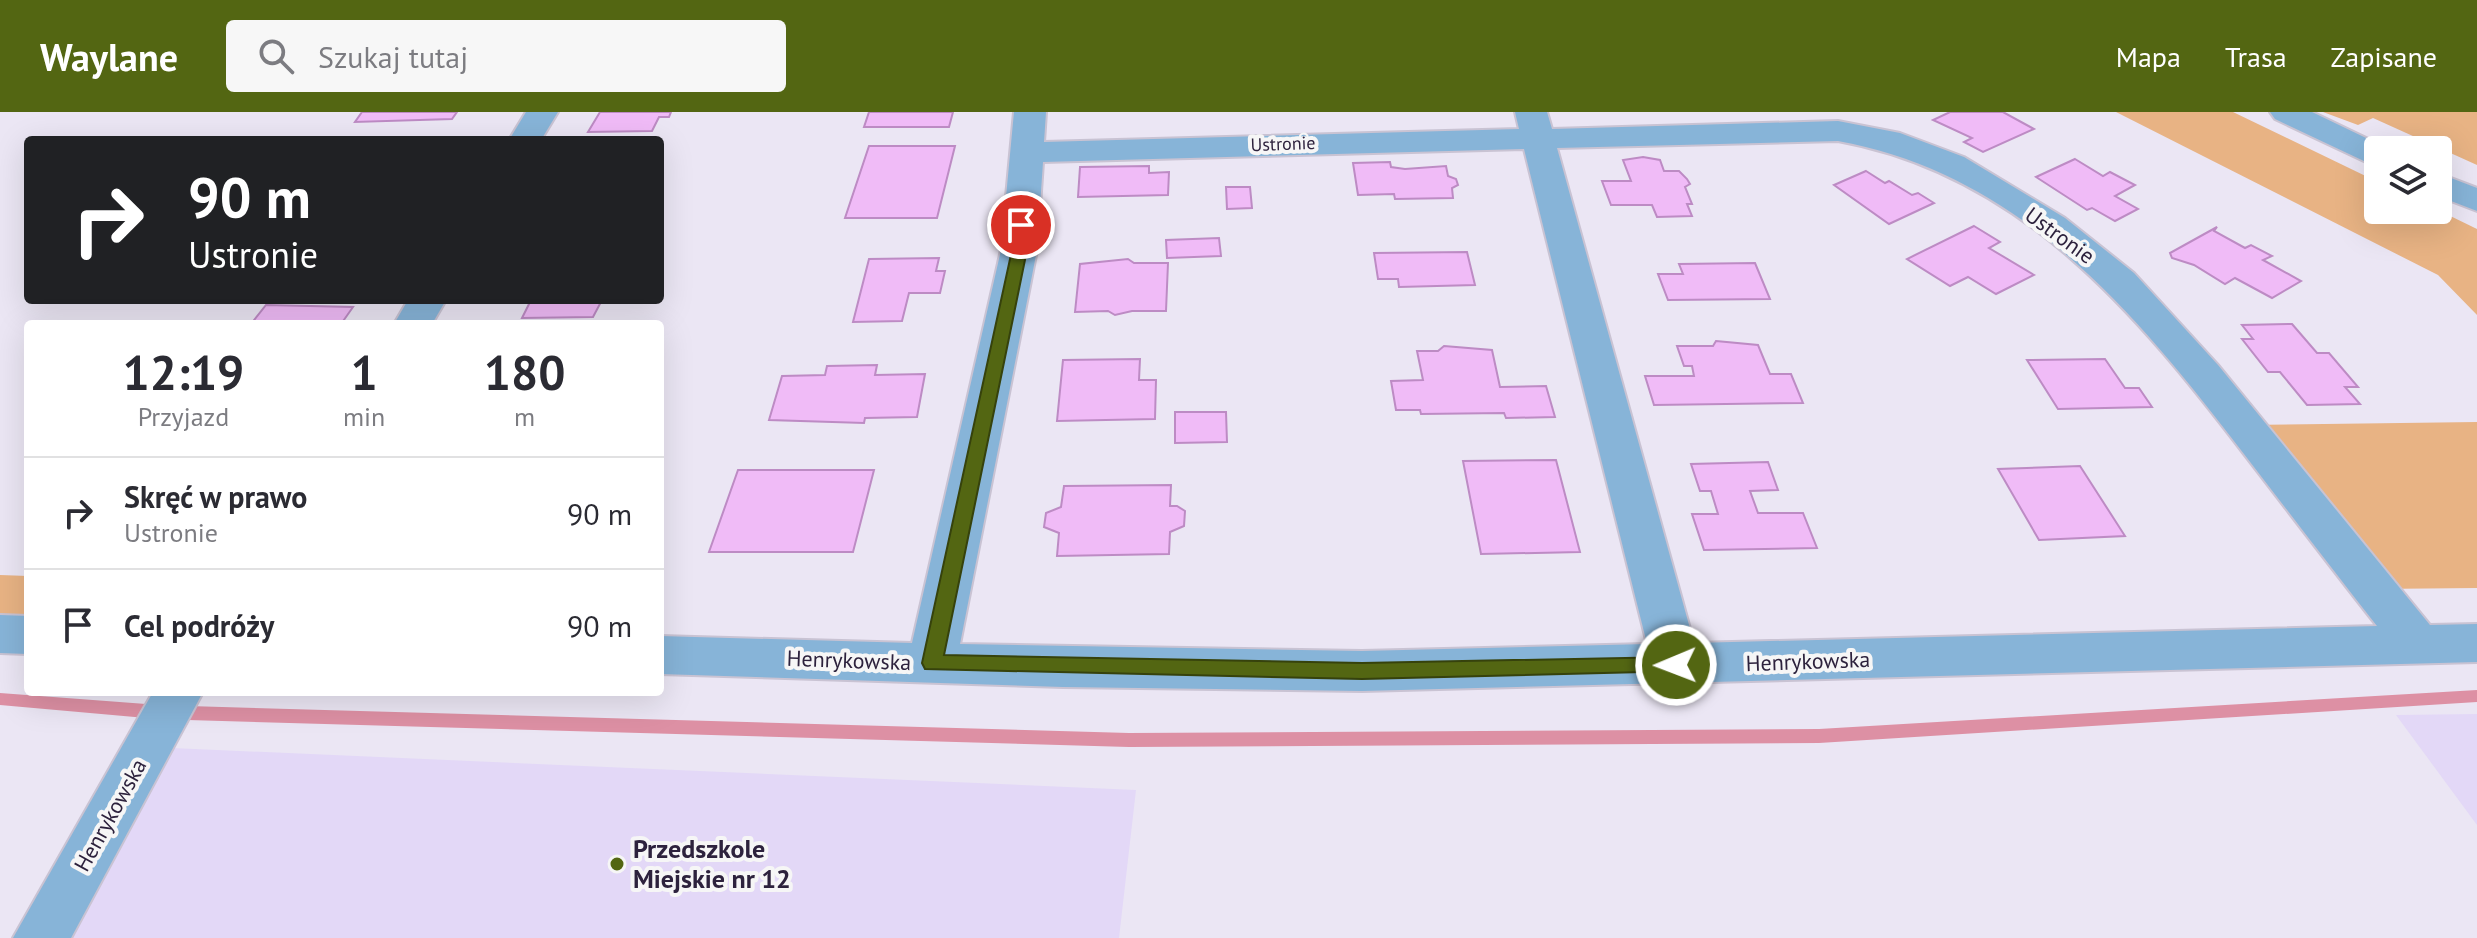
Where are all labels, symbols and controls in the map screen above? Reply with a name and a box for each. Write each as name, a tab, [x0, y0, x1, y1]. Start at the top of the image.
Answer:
search box	[226, 20, 786, 92]
text: Waylane	[40, 32, 178, 81]
icon: search	[254, 34, 298, 78]
text: Szukaj tutaj	[318, 37, 468, 76]
text: Mapa	[2116, 38, 2181, 75]
text: Trasa	[2225, 38, 2287, 75]
text: Zapisane	[2331, 38, 2437, 75]
street label: Ustronie	[1250, 131, 1316, 156]
map controls	[2364, 136, 2452, 224]
button: layers	[2364, 136, 2452, 224]
text: 90 m	[188, 161, 311, 233]
icon: right	[56, 168, 160, 272]
pin	[987, 191, 1055, 259]
street label: Ustronie	[2020, 200, 2100, 270]
icon: arrive	[999, 203, 1043, 247]
text: Ustronie	[188, 231, 318, 278]
text: 12:19	[123, 341, 244, 403]
text: 1	[350, 341, 378, 403]
text: 180	[484, 341, 565, 403]
text: Przyjazd	[138, 400, 229, 433]
text: min	[343, 400, 385, 433]
text: m	[514, 400, 535, 433]
text: Skręć w prawo	[124, 477, 307, 516]
icon: right	[56, 491, 100, 535]
text: 90 m	[567, 494, 632, 533]
text: Ustronie	[124, 516, 218, 549]
icon: arrive	[56, 603, 100, 647]
text: Cel podróży	[124, 606, 274, 645]
text: 90 m	[567, 606, 632, 645]
position arrow	[1634, 623, 1718, 707]
street label: Henrykowska	[786, 644, 912, 676]
street label: Henrykowska	[1745, 645, 1871, 677]
street label: Henrykowska	[68, 754, 152, 876]
place label: Przedszkole Miejskie nr 12	[633, 832, 791, 895]
marker: Przedszkole Miejskie nr 12	[608, 855, 626, 873]

